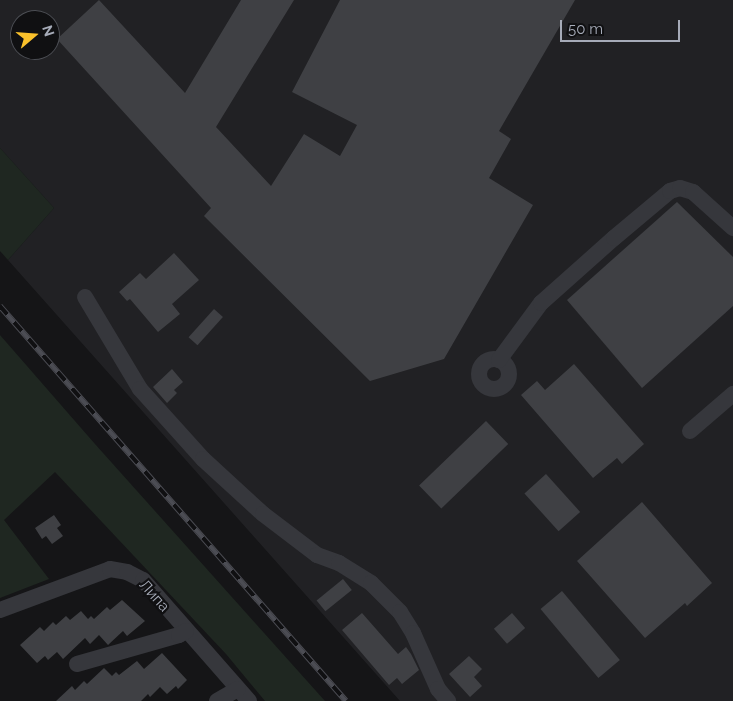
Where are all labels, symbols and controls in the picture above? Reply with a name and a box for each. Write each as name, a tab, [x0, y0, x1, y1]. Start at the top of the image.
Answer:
north arrow	[10, 10, 60, 60]
scale bar	[563, 10, 683, 42]
text: 50 m	[568, 20, 603, 38]
text: N	[39, 23, 58, 38]
street label: Липа	[135, 576, 173, 616]

